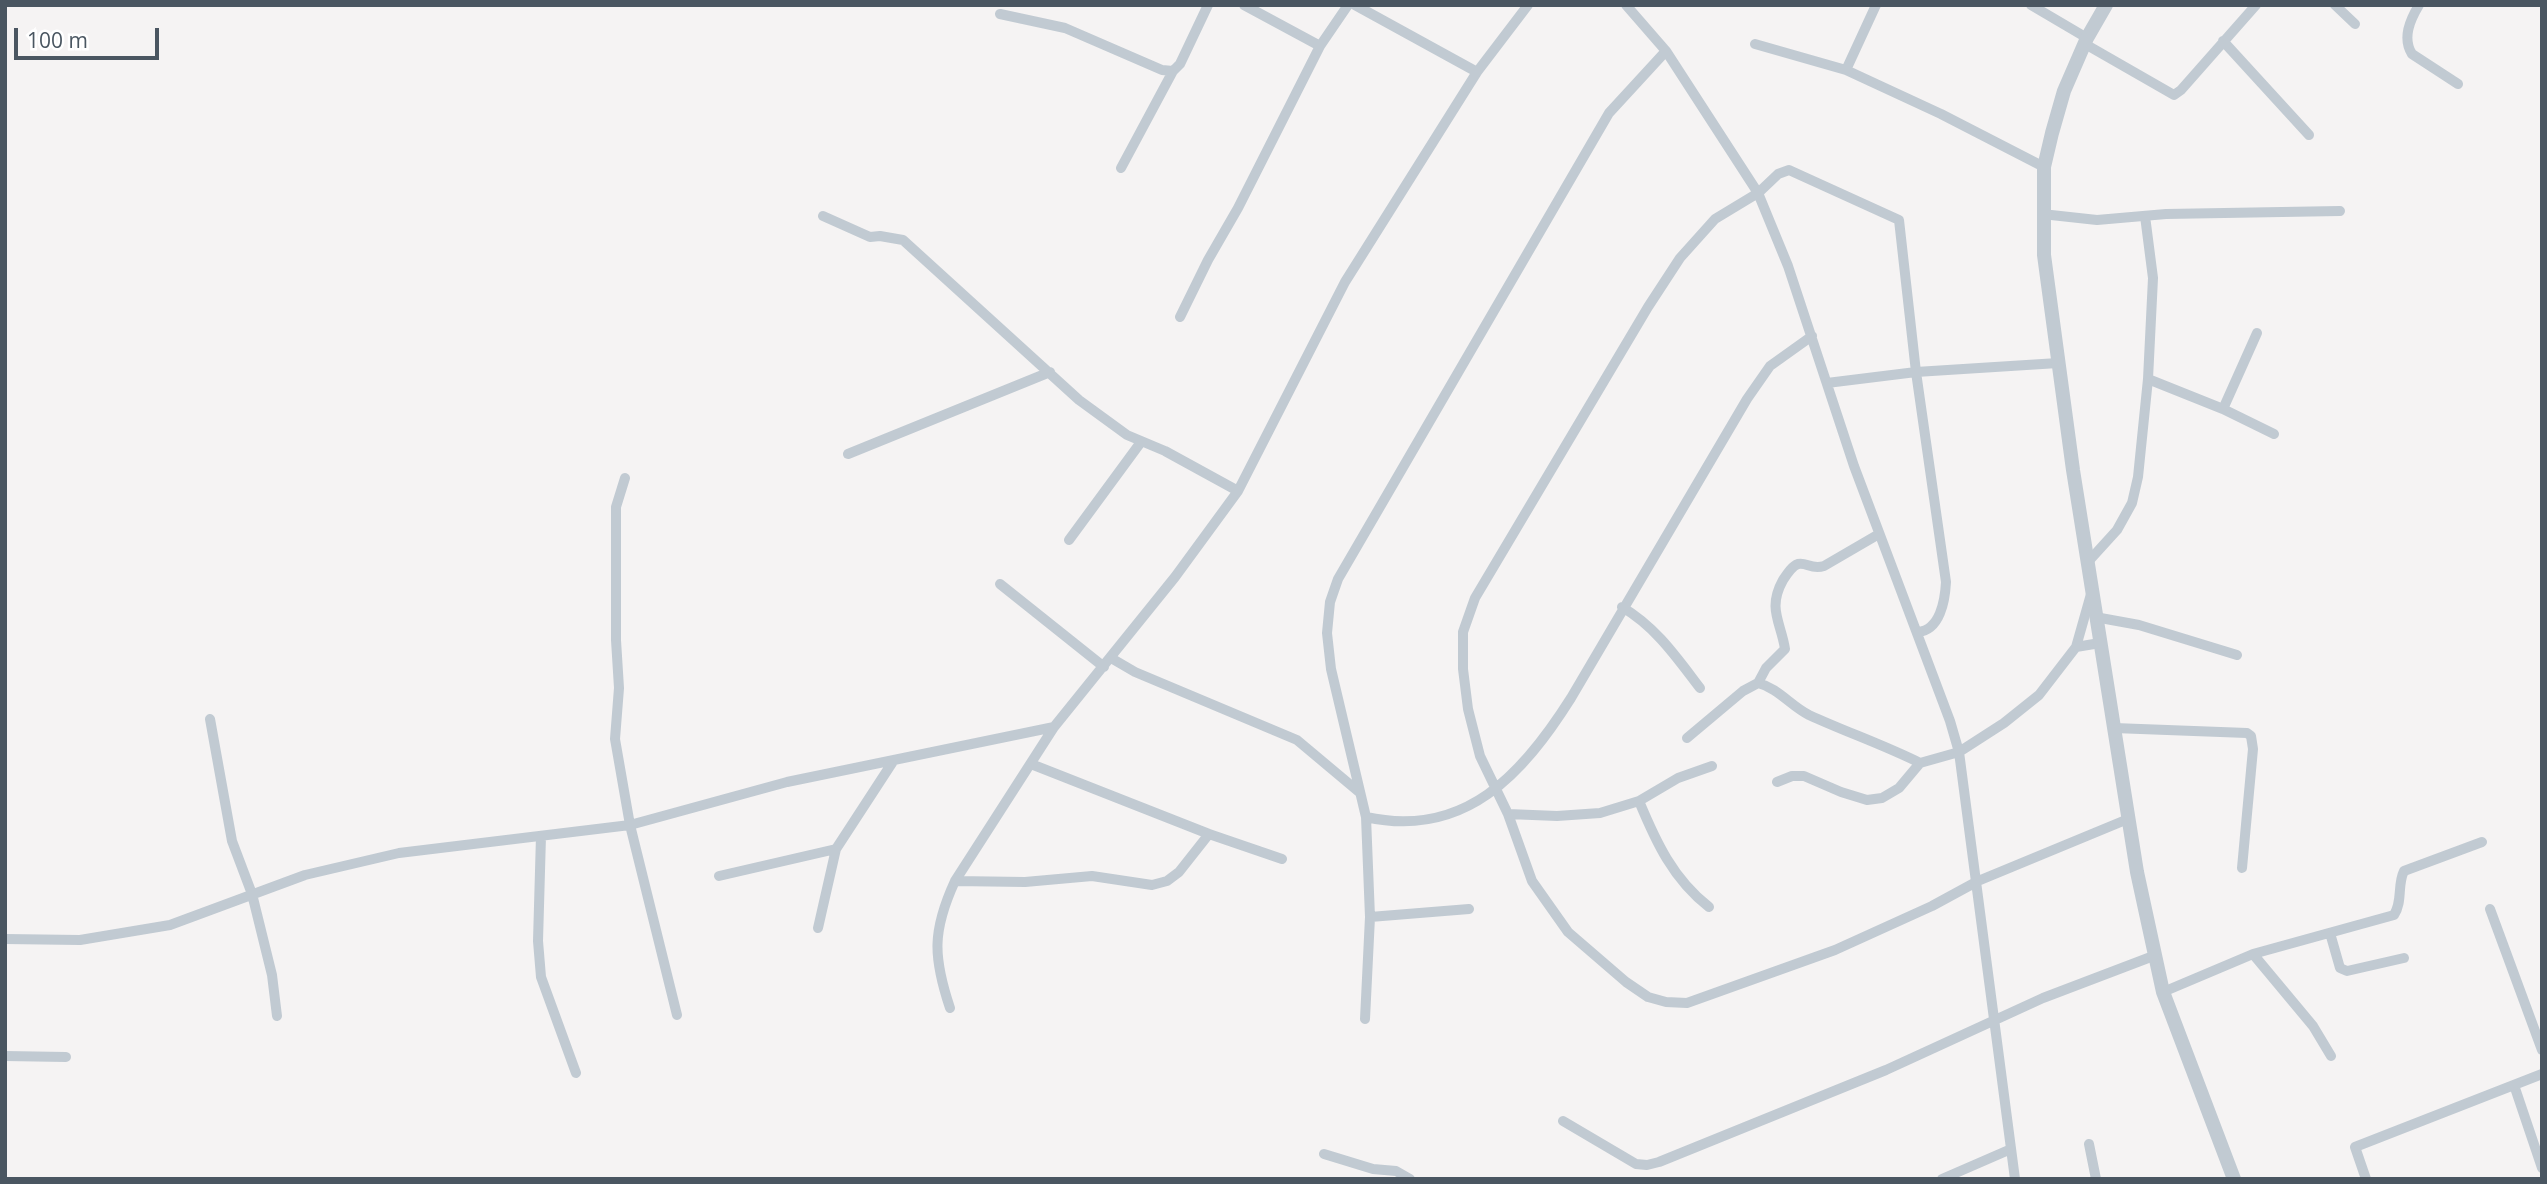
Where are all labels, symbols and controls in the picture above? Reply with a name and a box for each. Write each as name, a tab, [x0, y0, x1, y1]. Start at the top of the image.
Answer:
scale bar	[18, 14, 163, 58]
text: 100 m	[27, 26, 88, 54]

